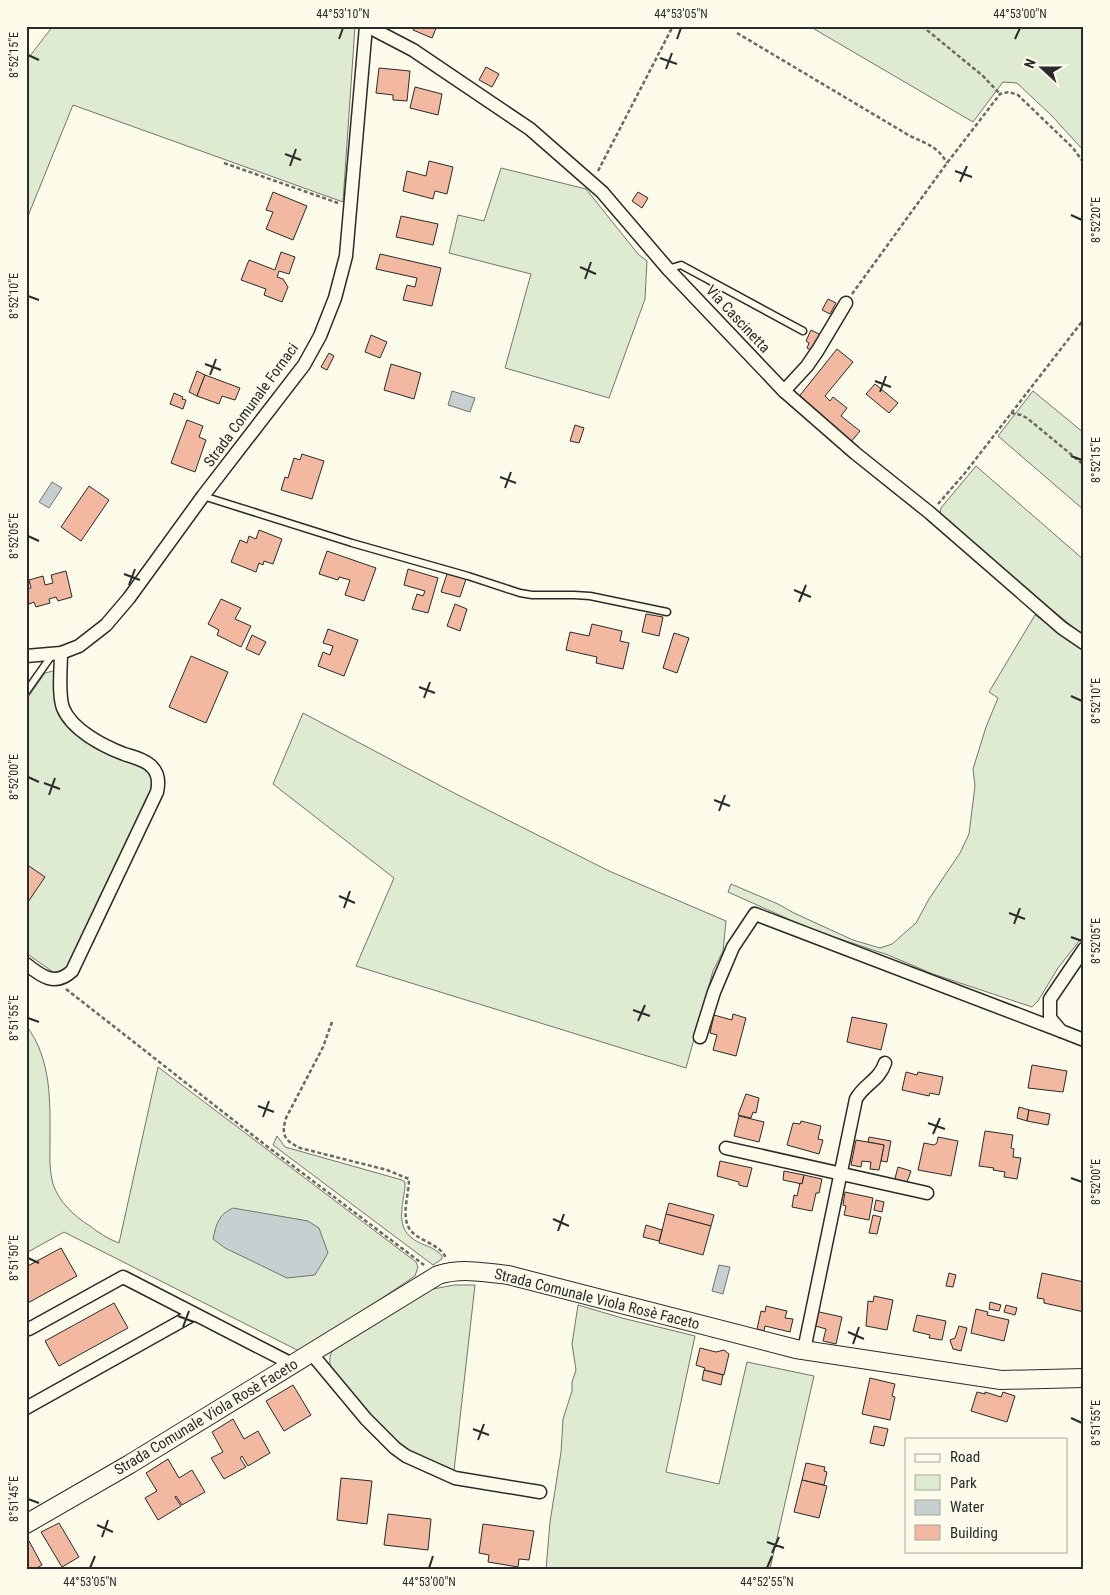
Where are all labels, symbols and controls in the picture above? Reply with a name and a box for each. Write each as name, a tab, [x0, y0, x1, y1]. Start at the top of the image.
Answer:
text: 44°53'10"N	[316, 7, 370, 21]
text: 44°53'05"N	[654, 7, 708, 21]
text: 44°53'00"N	[993, 7, 1047, 21]
text: 8°52'15"E	[7, 32, 21, 78]
north arrow	[1018, 42, 1068, 92]
text: N	[1021, 56, 1039, 70]
text: 8°52'20"E	[1089, 197, 1103, 243]
text: 8°52'10"E	[7, 273, 21, 319]
street label: Via Cascinetta	[702, 282, 774, 356]
street label: Strada Comunale Fornaci	[200, 340, 302, 470]
text: 8°52'15"E	[1089, 437, 1103, 483]
text: 8°52'05"E	[7, 513, 21, 559]
text: 8°52'10"E	[1089, 678, 1103, 724]
text: 8°52'00"E	[7, 754, 21, 800]
text: 8°52'05"E	[1089, 918, 1103, 964]
text: 8°51'55"E	[7, 995, 21, 1041]
text: 8°52'00"E	[1089, 1159, 1103, 1205]
text: 8°51'50"E	[7, 1235, 21, 1281]
street label: Strada Comunale Viola Rosè Faceto	[493, 1265, 701, 1333]
street label: Strada Comunale Viola Rosè Faceto	[111, 1355, 301, 1479]
text: 8°51'55"E	[1089, 1400, 1103, 1446]
legend	[905, 1438, 1068, 1552]
text: Road	[950, 1448, 980, 1466]
text: Park	[950, 1474, 977, 1492]
text: 8°51'45"E	[7, 1476, 21, 1522]
text: Water	[950, 1498, 985, 1516]
text: Building	[950, 1524, 998, 1542]
text: 44°53'05"N	[63, 1575, 117, 1589]
text: 44°53'00"N	[402, 1575, 456, 1589]
text: 44°52'55"N	[740, 1575, 794, 1589]

